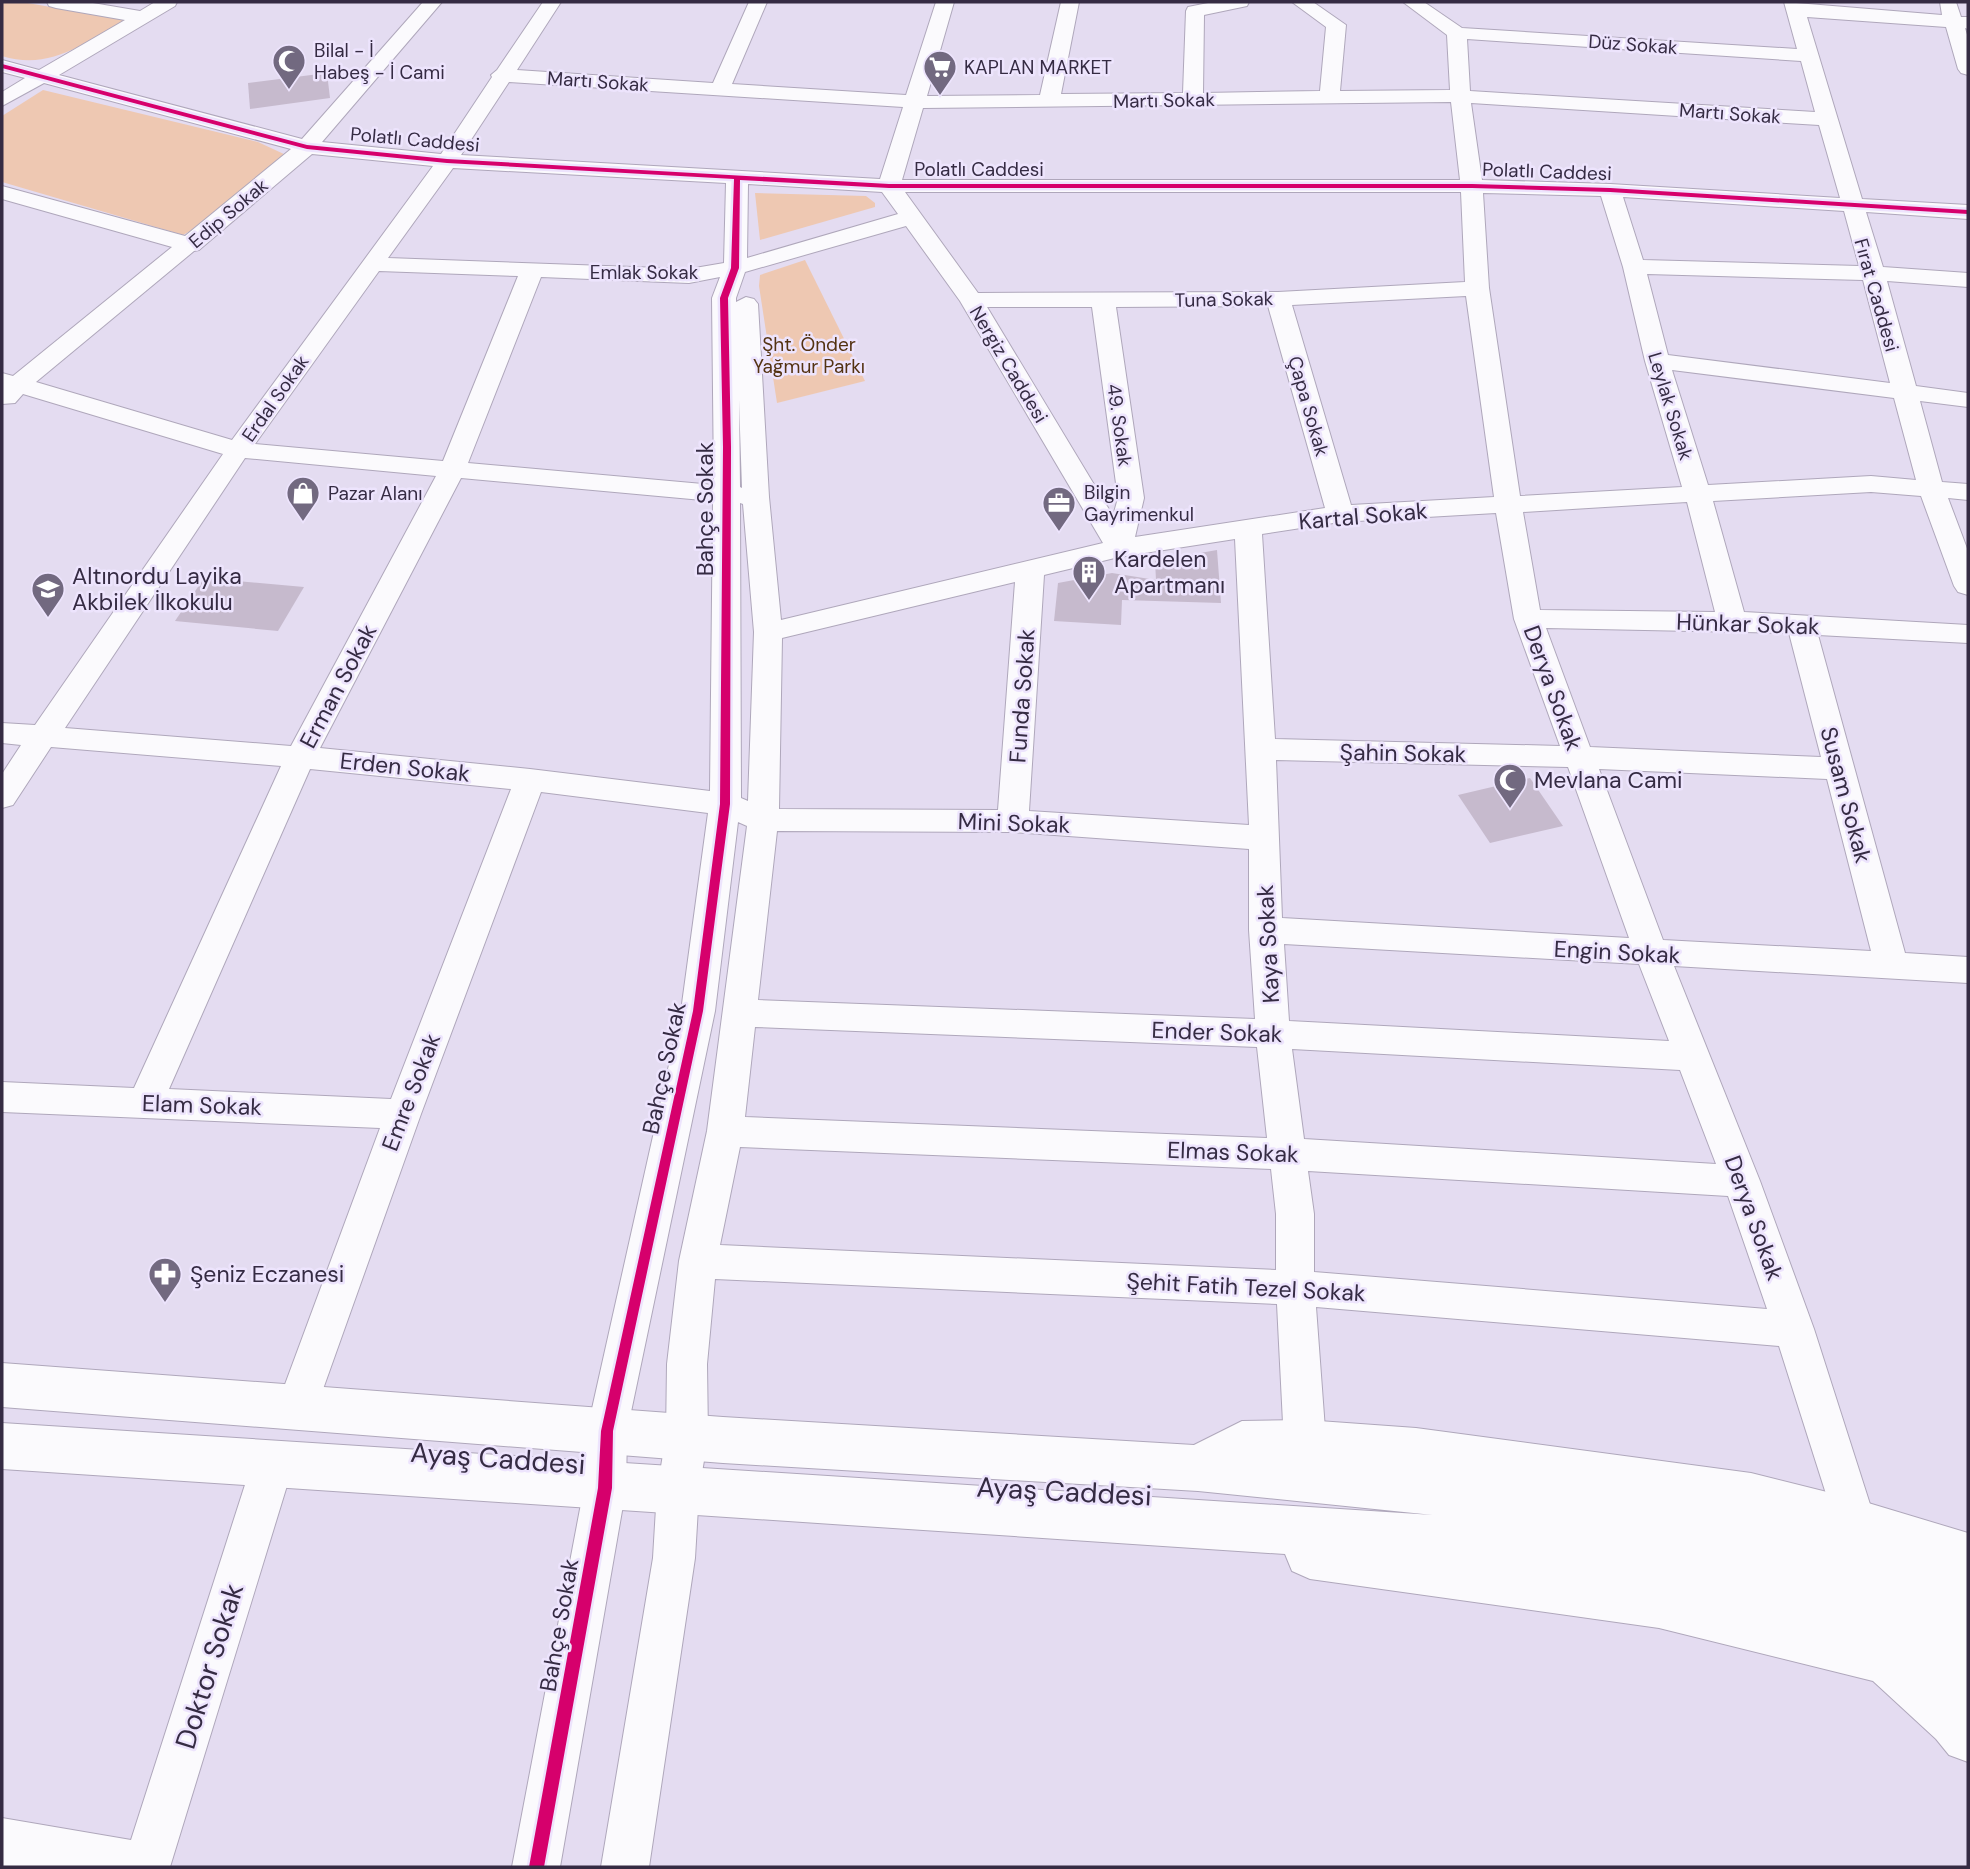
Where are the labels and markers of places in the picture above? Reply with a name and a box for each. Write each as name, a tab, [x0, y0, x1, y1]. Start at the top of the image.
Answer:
place label: Bilal - İ Habeş - İ Cami	[314, 38, 445, 85]
mosque icon: Bilal - İ Habeş - İ Cami	[270, 42, 308, 91]
supermarket icon: KAPLAN MARKET	[921, 48, 959, 97]
place label: KAPLAN MARKET	[964, 55, 1112, 80]
shop icon: Pazar Alanı	[284, 474, 322, 523]
place label: Bilgin Gayrimenkul	[1084, 480, 1194, 527]
place label: Pazar Alanı	[328, 481, 422, 506]
office icon: Bilgin Gayrimenkul	[1040, 484, 1078, 533]
place label: Kardelen Apartmanı	[1114, 544, 1225, 600]
building icon: Kardelen Apartmanı	[1070, 553, 1108, 602]
place label: Altınordu Layika Akbilek İlkokulu	[72, 561, 242, 617]
school or university icon: Altınordu Layika Akbilek İlkokulu	[29, 570, 67, 619]
mosque icon: Mevlana Cami	[1491, 761, 1529, 810]
place label: Mevlana Cami	[1534, 765, 1683, 795]
pharmacy icon: Şeniz Eczanesi	[146, 1255, 184, 1304]
place label: Şeniz Eczanesi	[190, 1259, 344, 1289]

